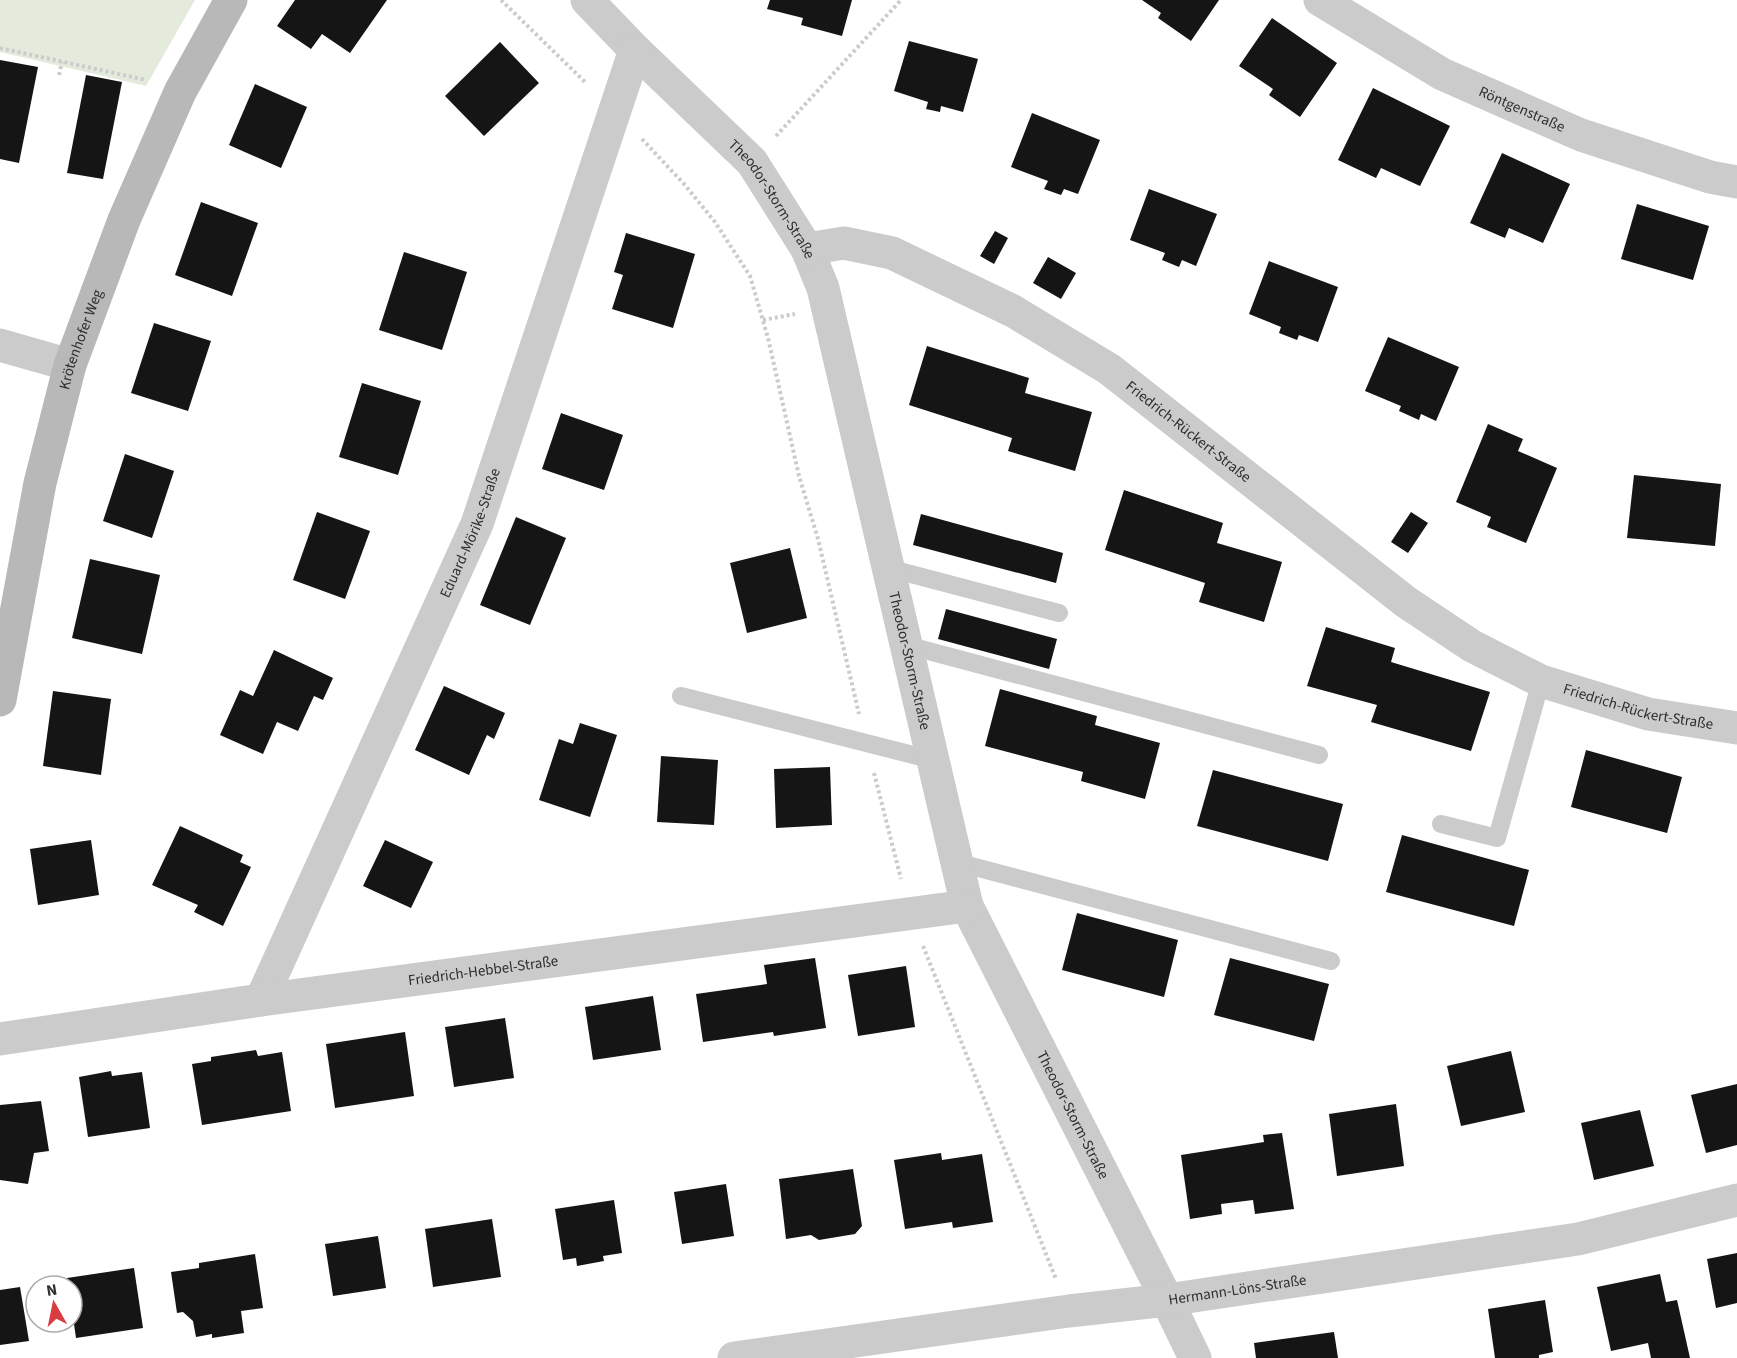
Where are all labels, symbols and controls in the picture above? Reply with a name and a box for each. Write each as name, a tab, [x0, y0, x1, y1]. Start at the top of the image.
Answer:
street label: Röntgenstraße	[1475, 81, 1568, 138]
street label: Theodor-Storm-Straße	[723, 135, 820, 262]
street label: Krötenhofer Weg	[54, 286, 108, 392]
street label: Friedrich-Rückert-Straße	[1121, 376, 1255, 488]
street label: Eduard-Mörike-Straße	[435, 465, 506, 601]
street label: Theodor-Storm-Straße	[883, 589, 936, 732]
street label: Friedrich-Rückert-Straße	[1561, 678, 1715, 735]
street label: Friedrich-Hebbel-Straße	[407, 951, 560, 991]
street label: Theodor-Storm-Straße	[1031, 1047, 1114, 1183]
street label: Hermann-Löns-Straße	[1167, 1269, 1308, 1311]
north arrow	[24, 1274, 84, 1334]
text: N	[45, 1278, 59, 1302]

